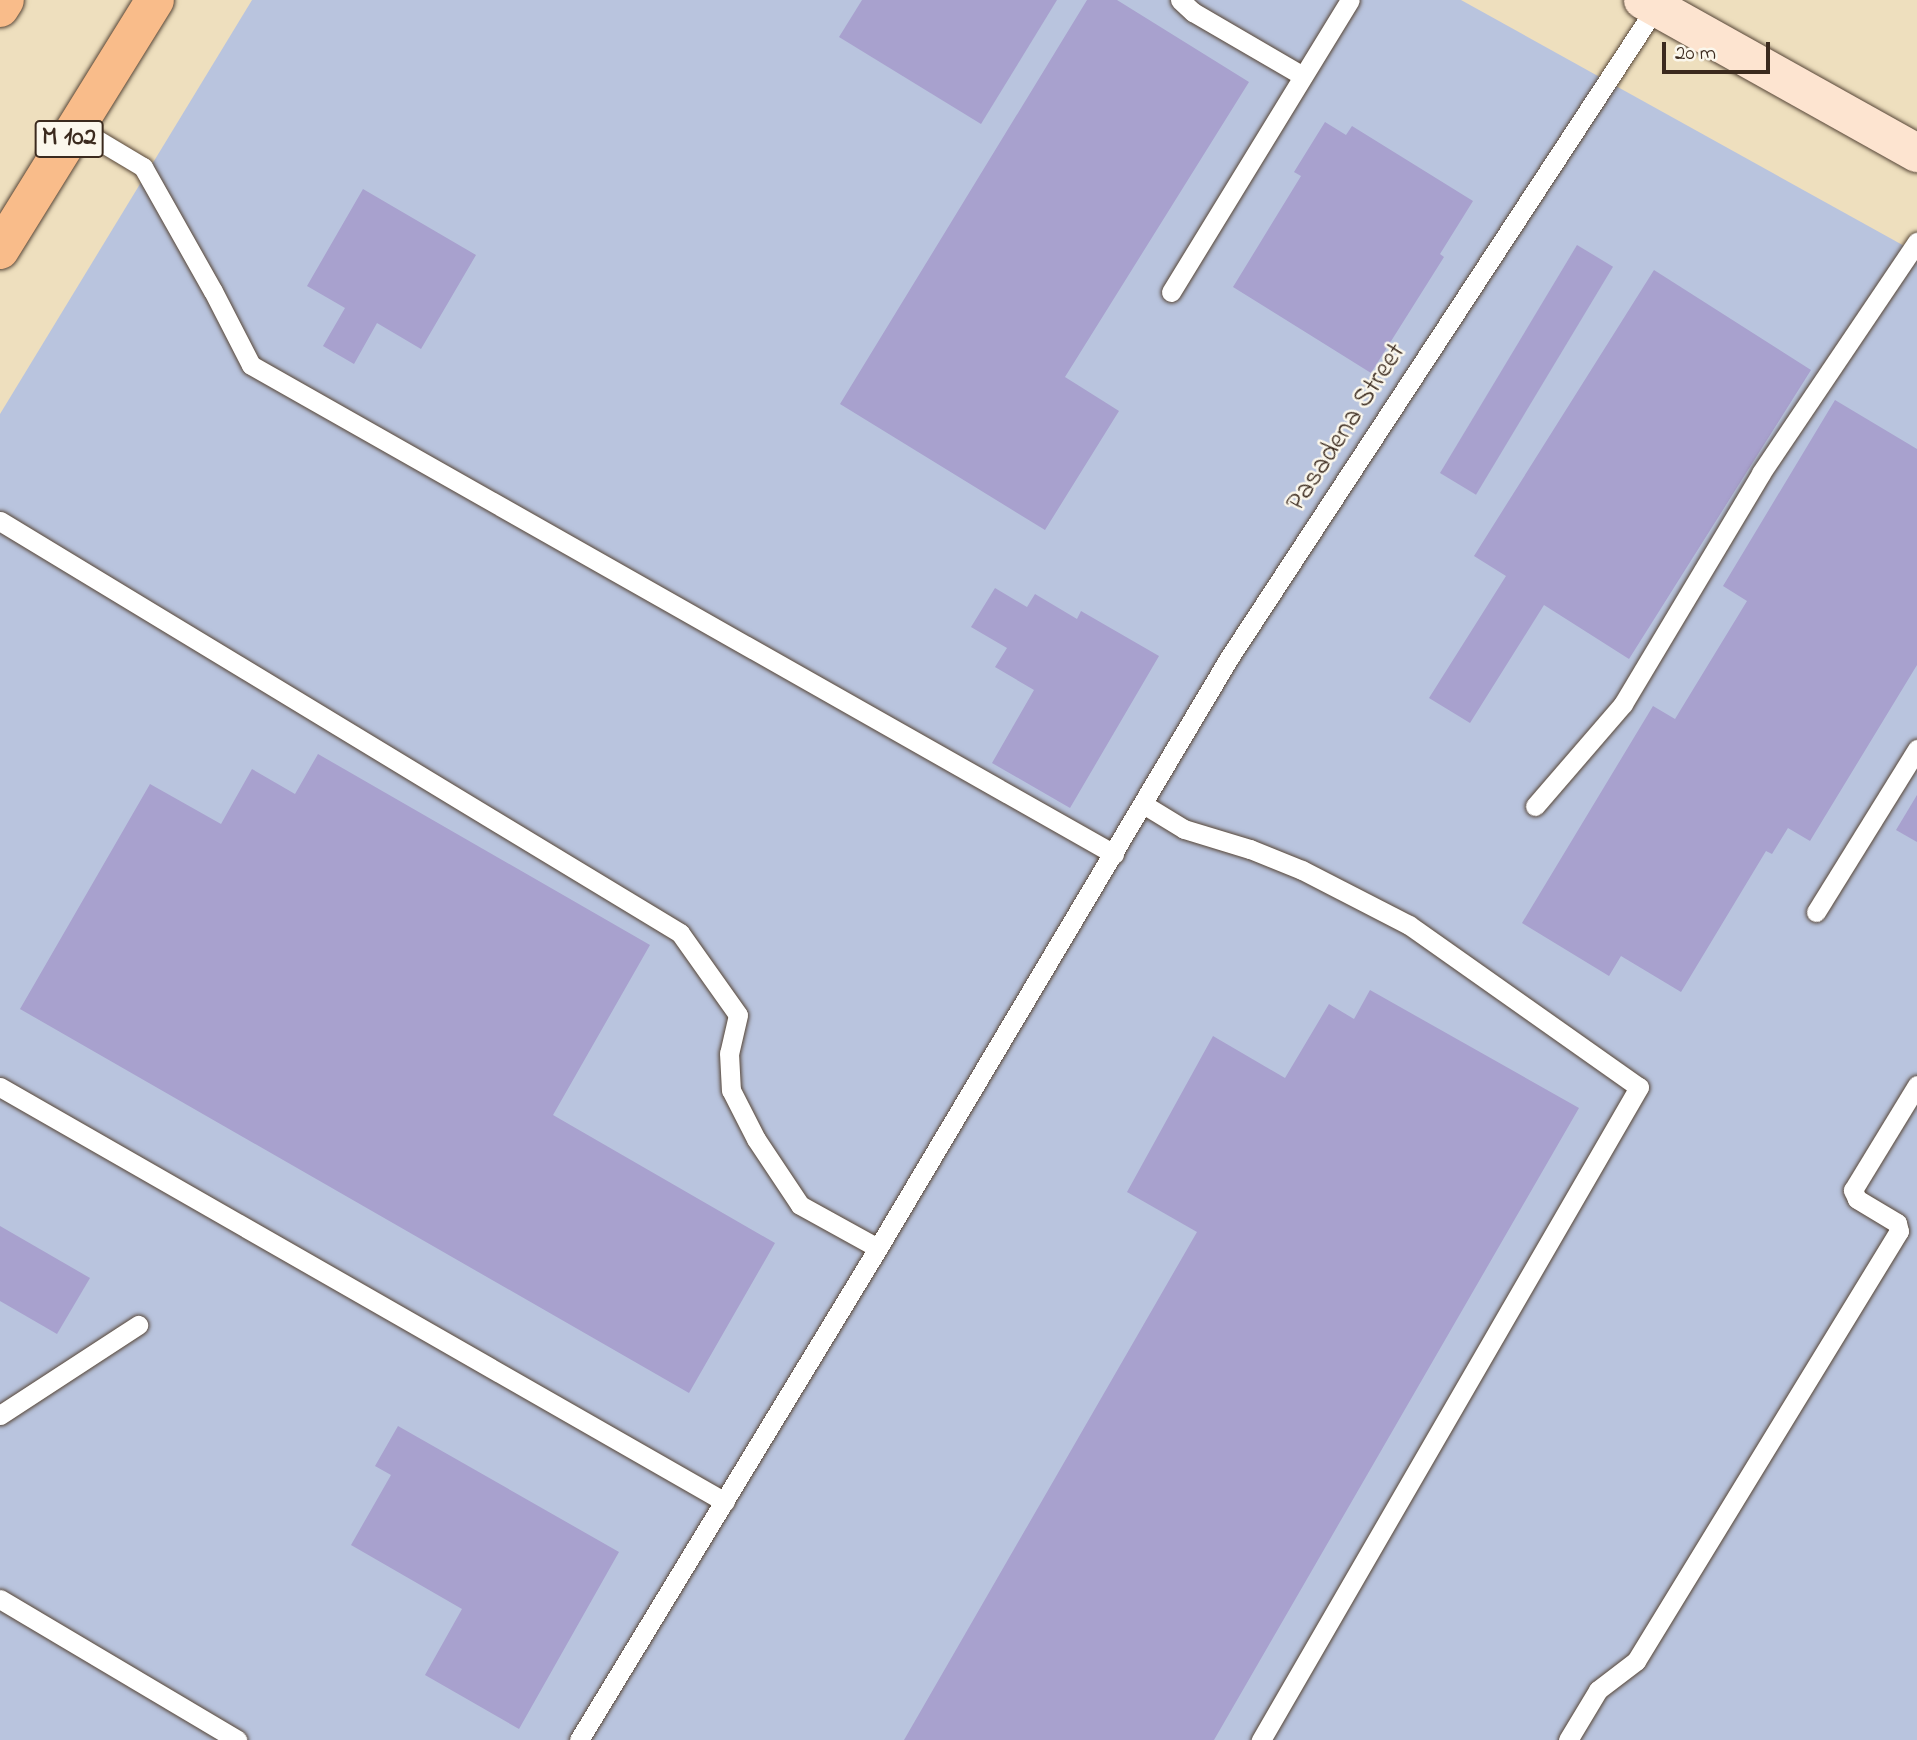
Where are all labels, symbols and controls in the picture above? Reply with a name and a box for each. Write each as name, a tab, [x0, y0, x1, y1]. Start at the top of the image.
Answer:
scale bar	[1665, 28, 1773, 72]
text: 20 m	[1675, 39, 1716, 69]
road number: M 102	[34, 116, 104, 162]
street label: Pasadena Street	[1280, 338, 1414, 518]

